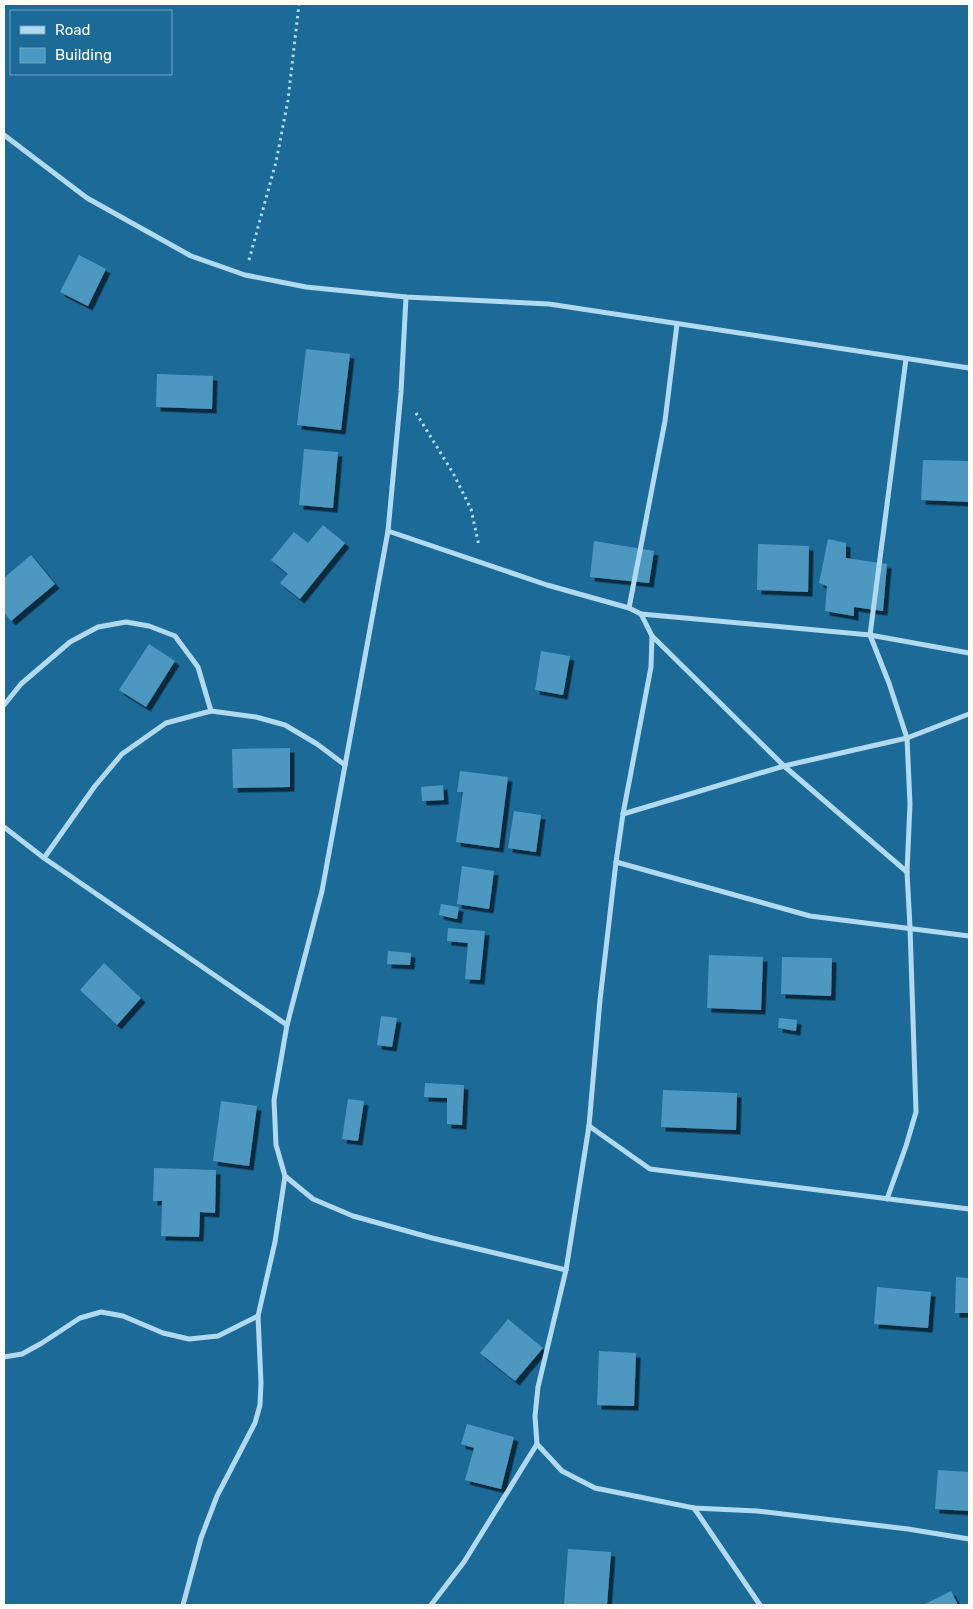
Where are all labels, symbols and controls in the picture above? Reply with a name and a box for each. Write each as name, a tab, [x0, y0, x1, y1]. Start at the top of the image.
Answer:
legend	[10, 10, 172, 75]
text: Road	[55, 21, 91, 39]
text: Building	[55, 46, 112, 64]

